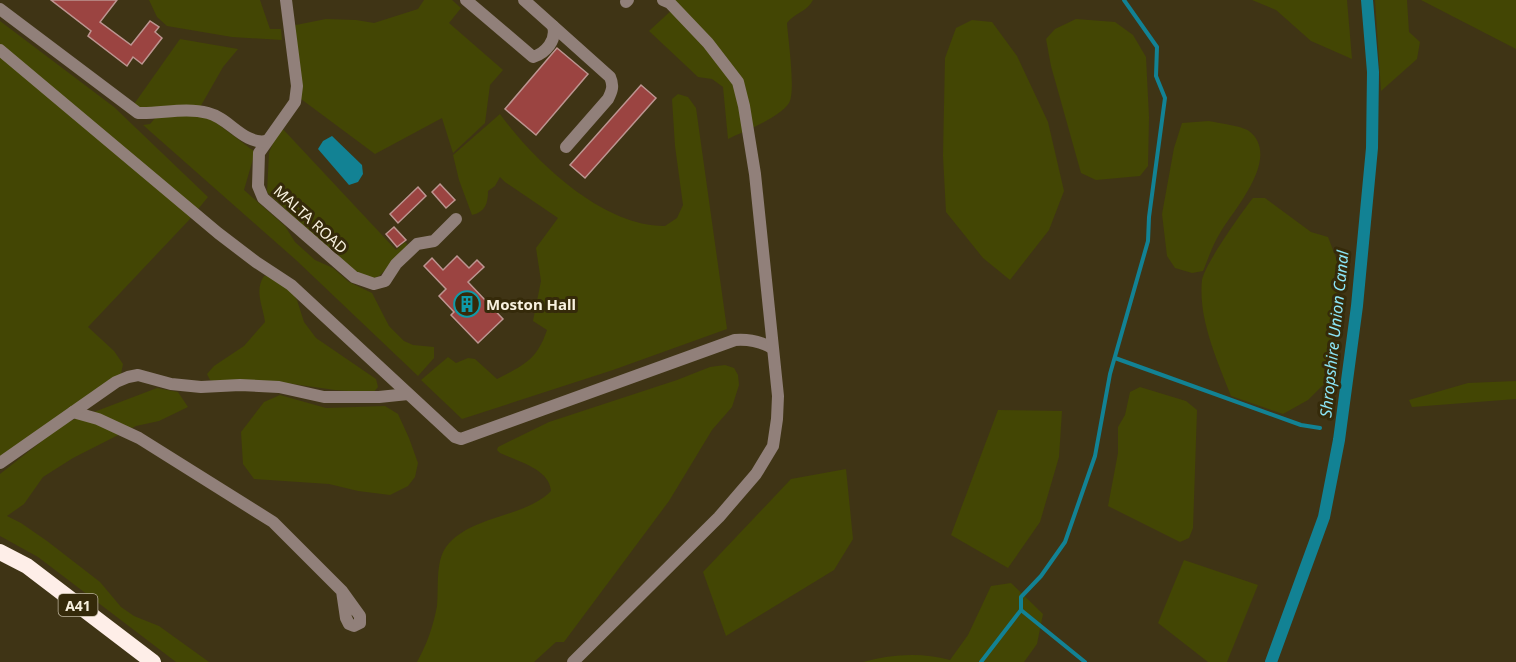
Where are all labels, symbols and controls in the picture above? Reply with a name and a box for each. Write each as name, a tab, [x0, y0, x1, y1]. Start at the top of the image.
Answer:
street label: MALTA ROAD	[270, 181, 352, 258]
water label: Shropshire Union Canal	[1314, 249, 1354, 419]
building icon: Moston Hall	[452, 289, 482, 319]
place label: Moston Hall	[486, 294, 576, 314]
road number: A41	[58, 594, 98, 616]

